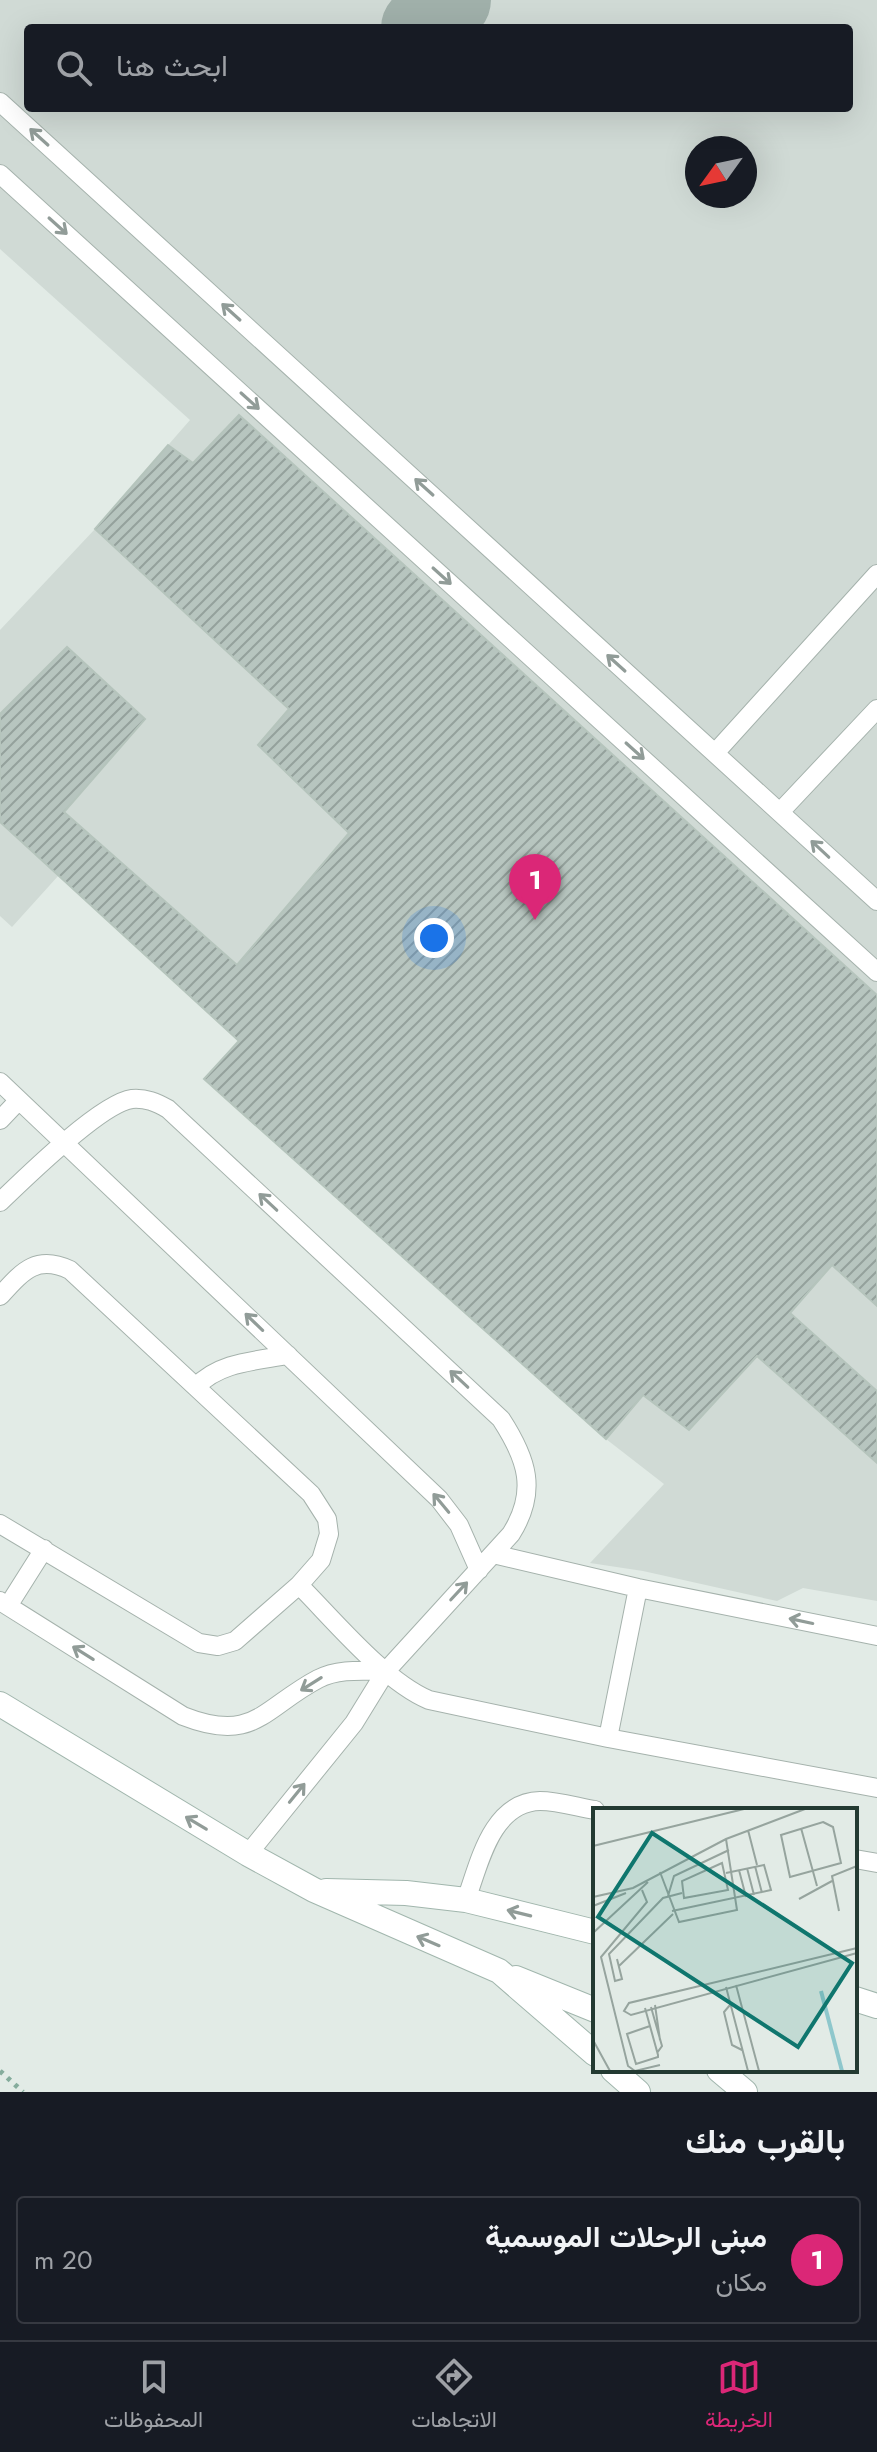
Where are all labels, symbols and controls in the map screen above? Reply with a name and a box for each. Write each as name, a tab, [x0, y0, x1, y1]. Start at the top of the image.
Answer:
search box	[24, 24, 853, 112]
text: ابحث هنا	[116, 44, 228, 87]
icon: search	[52, 46, 96, 90]
one-way arrow	[29, 128, 49, 147]
north arrow	[685, 136, 757, 208]
one-way arrow	[47, 217, 67, 235]
one-way arrow	[222, 304, 242, 322]
one-way arrow	[240, 392, 260, 411]
one-way arrow	[414, 479, 434, 497]
one-way arrow	[432, 567, 452, 585]
one-way arrow	[606, 654, 626, 672]
one-way arrow	[624, 742, 644, 760]
one-way arrow	[810, 840, 830, 858]
pin: 1	[509, 854, 561, 920]
your location	[414, 918, 454, 958]
one-way arrow	[258, 1193, 278, 1212]
one-way arrow	[244, 1314, 264, 1332]
one-way arrow	[449, 1371, 469, 1389]
one-way arrow	[432, 1493, 450, 1513]
one-way arrow	[450, 1581, 469, 1601]
one-way arrow	[788, 1613, 814, 1628]
one-way arrow	[72, 1645, 95, 1661]
one-way arrow	[300, 1677, 323, 1693]
one-way arrow	[288, 1783, 306, 1804]
inset map	[593, 1808, 857, 2072]
one-way arrow	[185, 1814, 208, 1830]
one-way arrow	[507, 1905, 533, 1920]
one-way arrow	[416, 1932, 440, 1947]
text: بالقرب منك	[686, 2117, 845, 2166]
text: مبنى الرحلات الموسمية	[485, 2215, 767, 2258]
text: 20 m	[34, 2241, 93, 2279]
text: 1	[810, 2241, 824, 2279]
text: مكان	[715, 2263, 767, 2301]
tab: المحفوظات	[104, 2355, 203, 2439]
tab: الاتجاهات	[411, 2355, 497, 2439]
tab: الخريطة	[705, 2355, 773, 2439]

